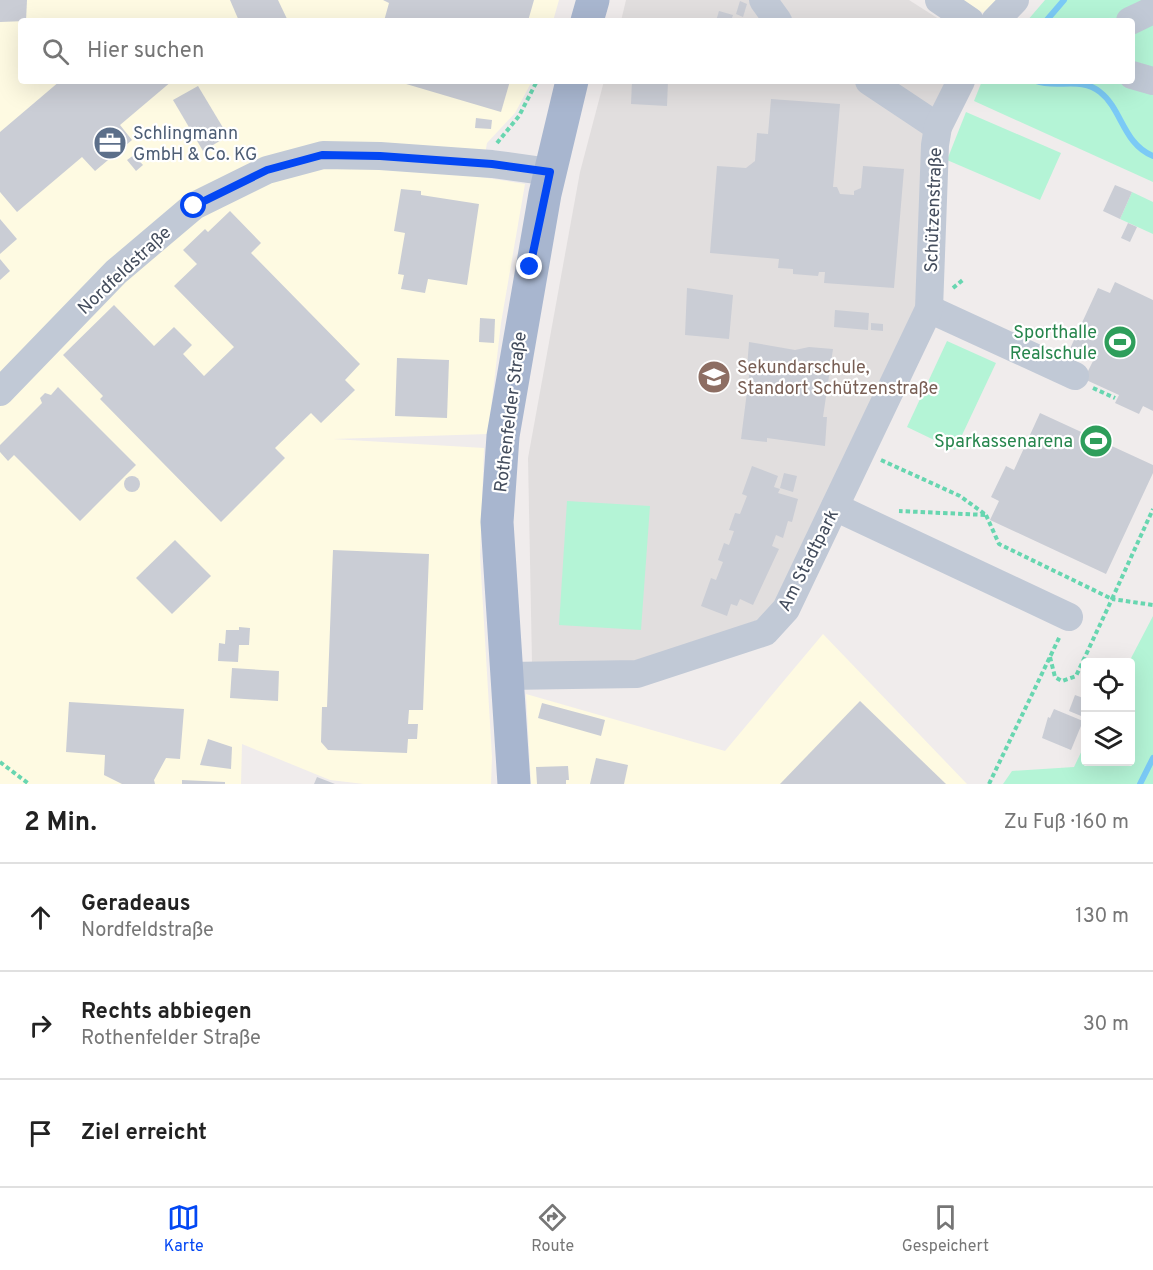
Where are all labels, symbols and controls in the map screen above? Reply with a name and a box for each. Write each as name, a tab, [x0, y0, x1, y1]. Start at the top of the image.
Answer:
search box	[18, 18, 1135, 84]
icon: search	[39, 35, 72, 68]
text: Hier suchen	[87, 38, 204, 65]
place label: Schlingmann GmbH & Co. KG	[133, 123, 258, 167]
office icon: Schlingmann GmbH & Co. KG	[92, 125, 128, 161]
street label: Schützenstraße	[921, 147, 948, 273]
route start	[180, 192, 206, 218]
street label: Nordfeldstraße	[73, 222, 177, 320]
route end	[516, 253, 542, 279]
place label: Sporthalle Realschule	[1010, 322, 1097, 366]
sports icon: Sporthalle Realschule	[1102, 324, 1138, 360]
street label: Rothenfelder Straße	[490, 330, 533, 494]
place label: Sekundarschule, Standort Schützenstraße	[737, 357, 938, 401]
school or university icon: Sekundarschule, Standort Schützenstraße	[696, 359, 732, 395]
sports icon: Sparkassenarena	[1078, 423, 1114, 459]
place label: Sparkassenarena	[934, 431, 1073, 454]
street label: Am Stadtpark	[774, 506, 845, 616]
map controls	[1081, 658, 1135, 766]
button: locate	[1081, 658, 1135, 712]
button: layers	[1081, 712, 1135, 766]
text: 2 Min.	[24, 807, 97, 840]
text: Zu Fuß · 160 m	[1004, 810, 1129, 836]
text: Geradeaus	[81, 891, 191, 918]
icon: ahead	[24, 901, 57, 934]
text: 130 m	[1075, 904, 1129, 930]
text: Nordfeldstraße	[81, 918, 214, 944]
text: Rechts abbiegen	[81, 999, 252, 1026]
icon: right	[24, 1009, 57, 1042]
text: 30 m	[1083, 1012, 1129, 1038]
text: Rothenfelder Straße	[81, 1026, 261, 1052]
icon: arrive	[24, 1117, 57, 1150]
text: Ziel erreicht	[81, 1120, 207, 1147]
tab: Karte	[164, 1201, 204, 1257]
tab: Route	[531, 1201, 574, 1257]
tab: Gespeichert	[902, 1201, 989, 1257]

